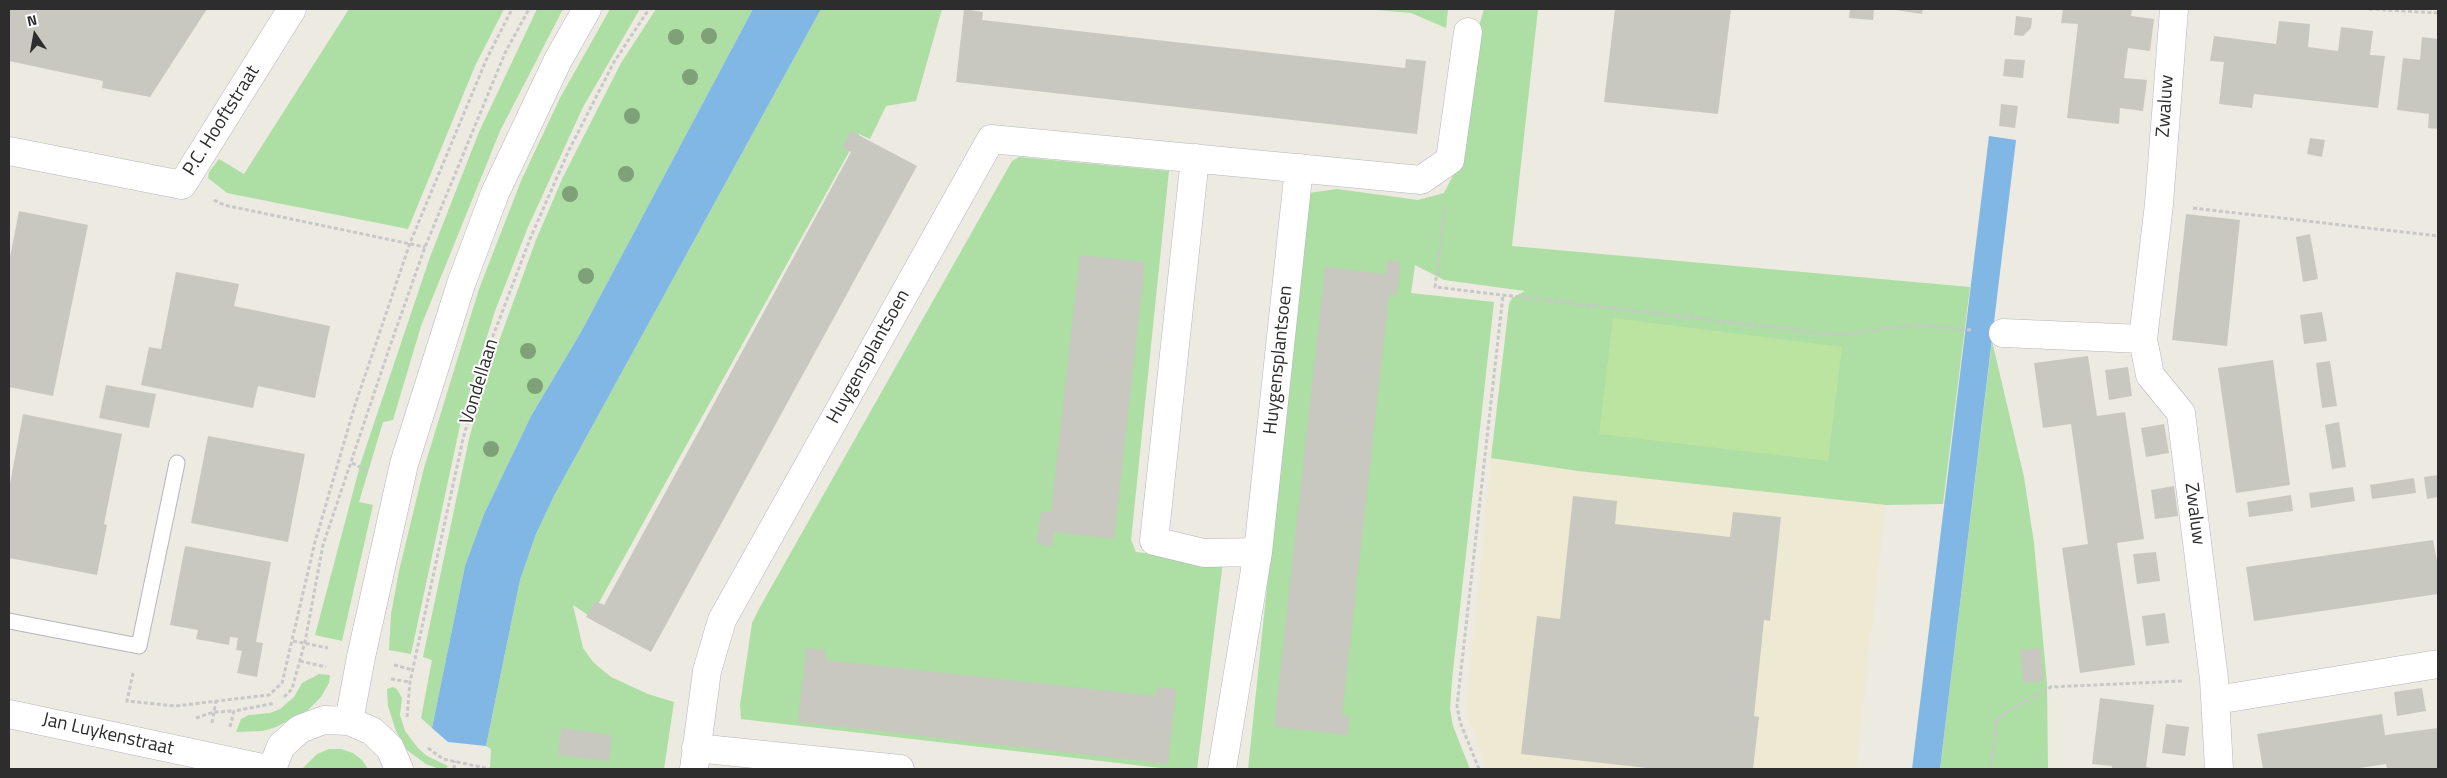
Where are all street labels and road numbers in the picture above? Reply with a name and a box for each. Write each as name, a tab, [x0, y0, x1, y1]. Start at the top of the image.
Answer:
street label: P.C. Hooftstraat	[179, 62, 265, 180]
street label: Zwaluw	[2152, 74, 2180, 138]
street label: Huygensplantsoen	[1260, 284, 1298, 436]
street label: Huygensplantsoen	[823, 286, 915, 428]
street label: Vondellaan	[456, 336, 504, 428]
street label: Zwaluw	[2179, 481, 2209, 547]
street label: Jan Luykenstraat	[40, 709, 176, 761]

